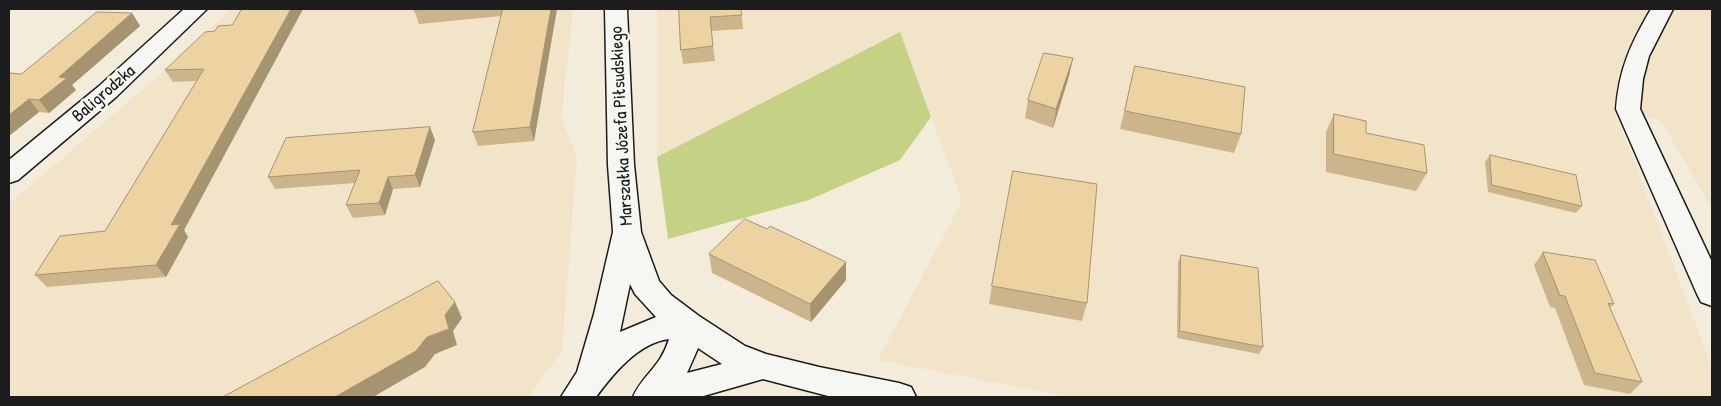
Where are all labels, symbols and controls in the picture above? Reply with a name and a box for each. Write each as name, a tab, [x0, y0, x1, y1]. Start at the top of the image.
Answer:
street label: Marszałka Józefa Piłsudskiego	[606, 26, 638, 226]
street label: Baligrodzka	[68, 61, 140, 127]

